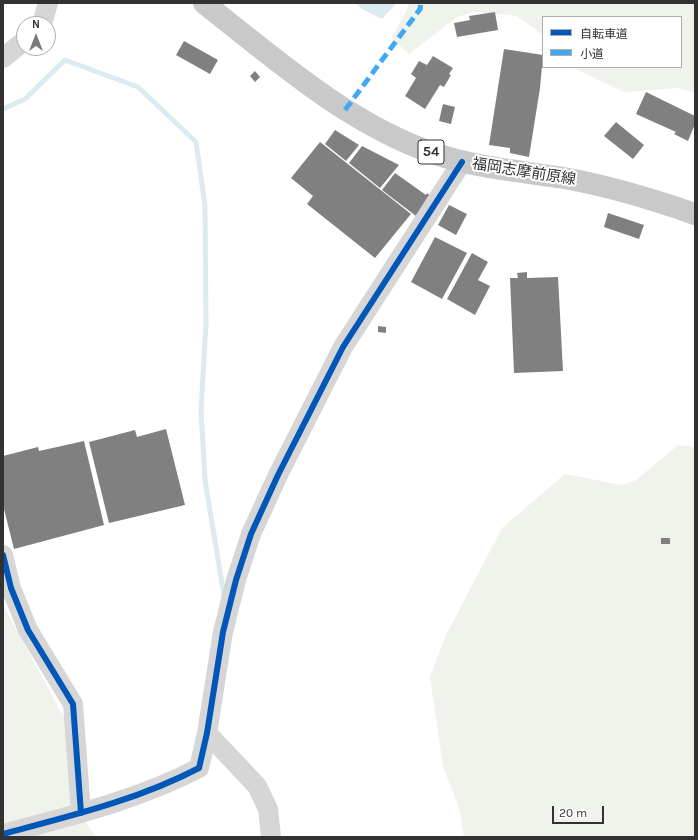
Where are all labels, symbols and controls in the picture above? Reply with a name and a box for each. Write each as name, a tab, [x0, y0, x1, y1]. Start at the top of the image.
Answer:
north arrow	[16, 16, 56, 56]
legend	[542, 16, 682, 68]
text: N	[32, 18, 40, 31]
text: 自転車道	[580, 27, 628, 41]
text: 小道	[580, 47, 604, 61]
road number: 54	[418, 140, 444, 164]
street label: 福岡志摩前原線	[471, 155, 577, 189]
scale bar	[554, 798, 606, 824]
text: 20 m	[559, 806, 587, 820]

